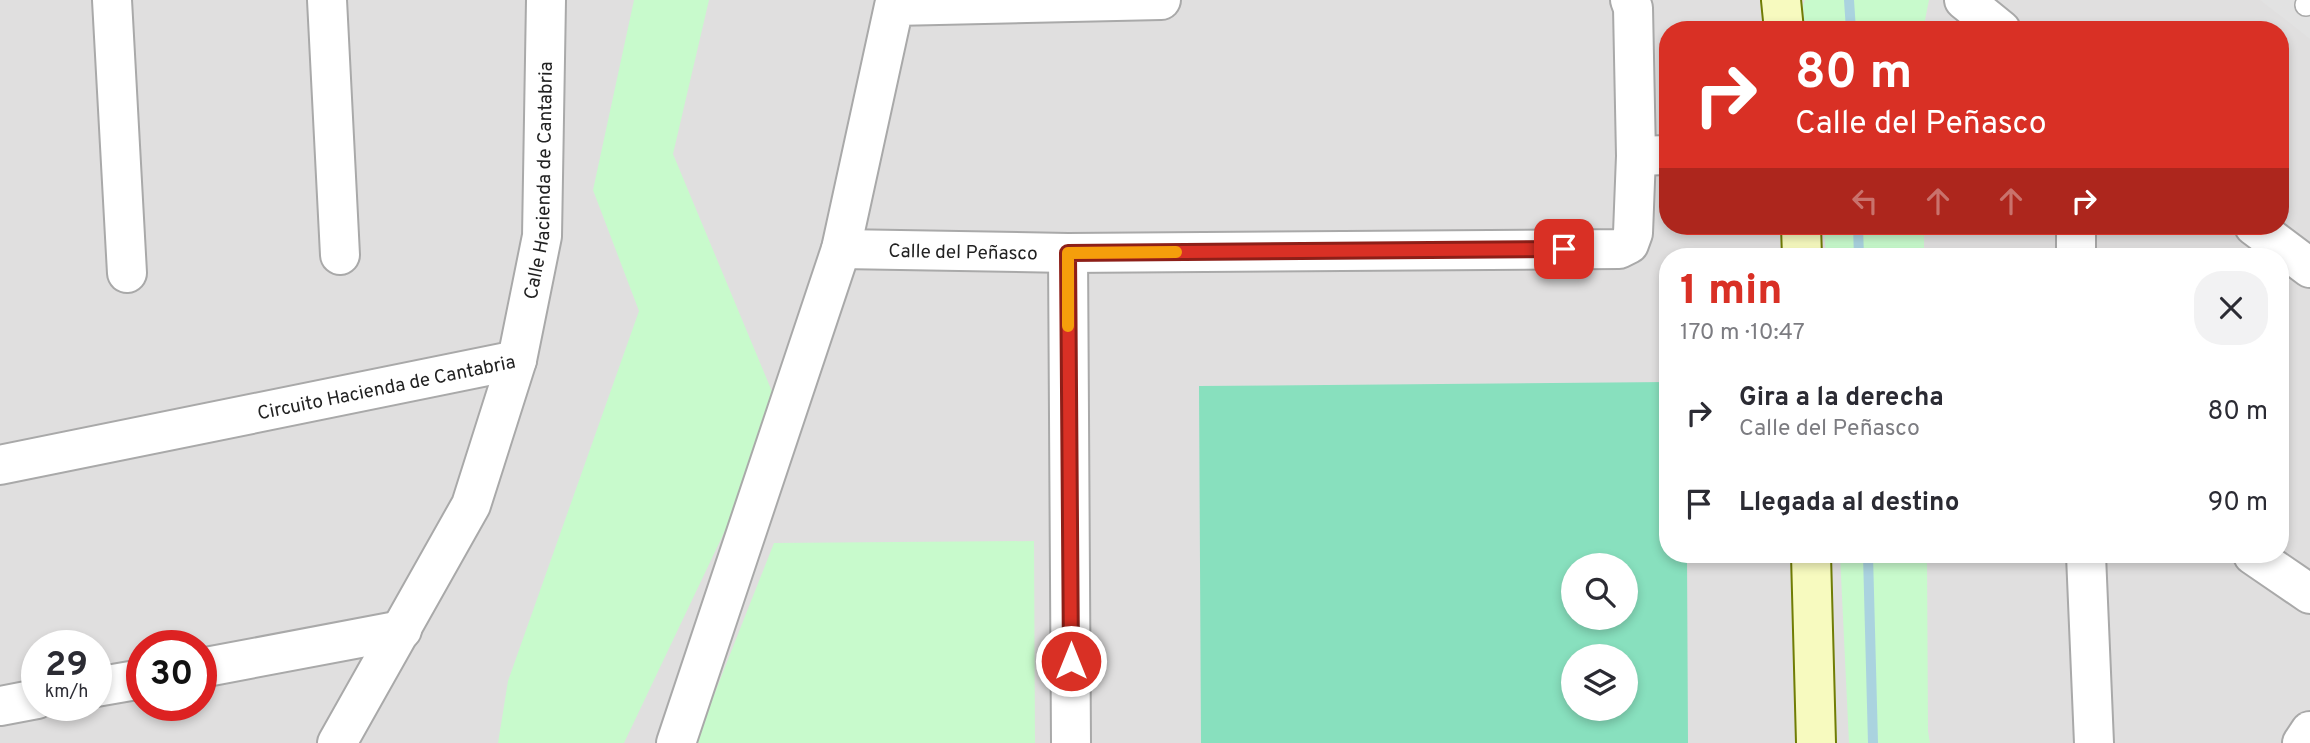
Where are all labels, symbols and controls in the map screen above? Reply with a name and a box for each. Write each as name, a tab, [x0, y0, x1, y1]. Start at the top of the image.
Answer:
text: 80 m	[1795, 44, 1912, 106]
icon: right	[1680, 49, 1771, 140]
street label: Calle Hacienda de Cantabria	[520, 61, 559, 302]
text: Calle del Peñasco	[1795, 105, 2047, 145]
icon: left	[1846, 182, 1884, 220]
icon: ahead	[1919, 182, 1957, 220]
icon: ahead	[1992, 182, 2030, 220]
icon: right	[2065, 182, 2103, 220]
pin	[1534, 219, 1594, 279]
icon: arrive	[1545, 230, 1583, 268]
street label: Calle del Peñasco	[888, 240, 1038, 266]
text: 1 min	[1680, 266, 1783, 319]
button: close	[2194, 271, 2268, 345]
text: 170 m · 10:47	[1680, 319, 1805, 348]
street label: Circuito Hacienda de Cantabria	[255, 351, 518, 426]
text: Gira a la derecha	[1739, 382, 1944, 415]
icon: right	[1680, 394, 1718, 432]
text: 80 m	[2208, 396, 2268, 429]
text: Calle del Peñasco	[1739, 415, 1920, 444]
icon: arrive	[1680, 485, 1718, 523]
text: Llegada al destino	[1739, 487, 1959, 520]
text: 90 m	[2208, 487, 2268, 520]
map controls	[1561, 553, 1638, 721]
button: search	[1561, 553, 1638, 630]
position arrow	[1034, 624, 1108, 698]
speed limit sign: 30	[126, 630, 217, 721]
text: 29	[45, 644, 88, 688]
button: layers	[1561, 644, 1638, 721]
text: km/h	[45, 681, 88, 704]

